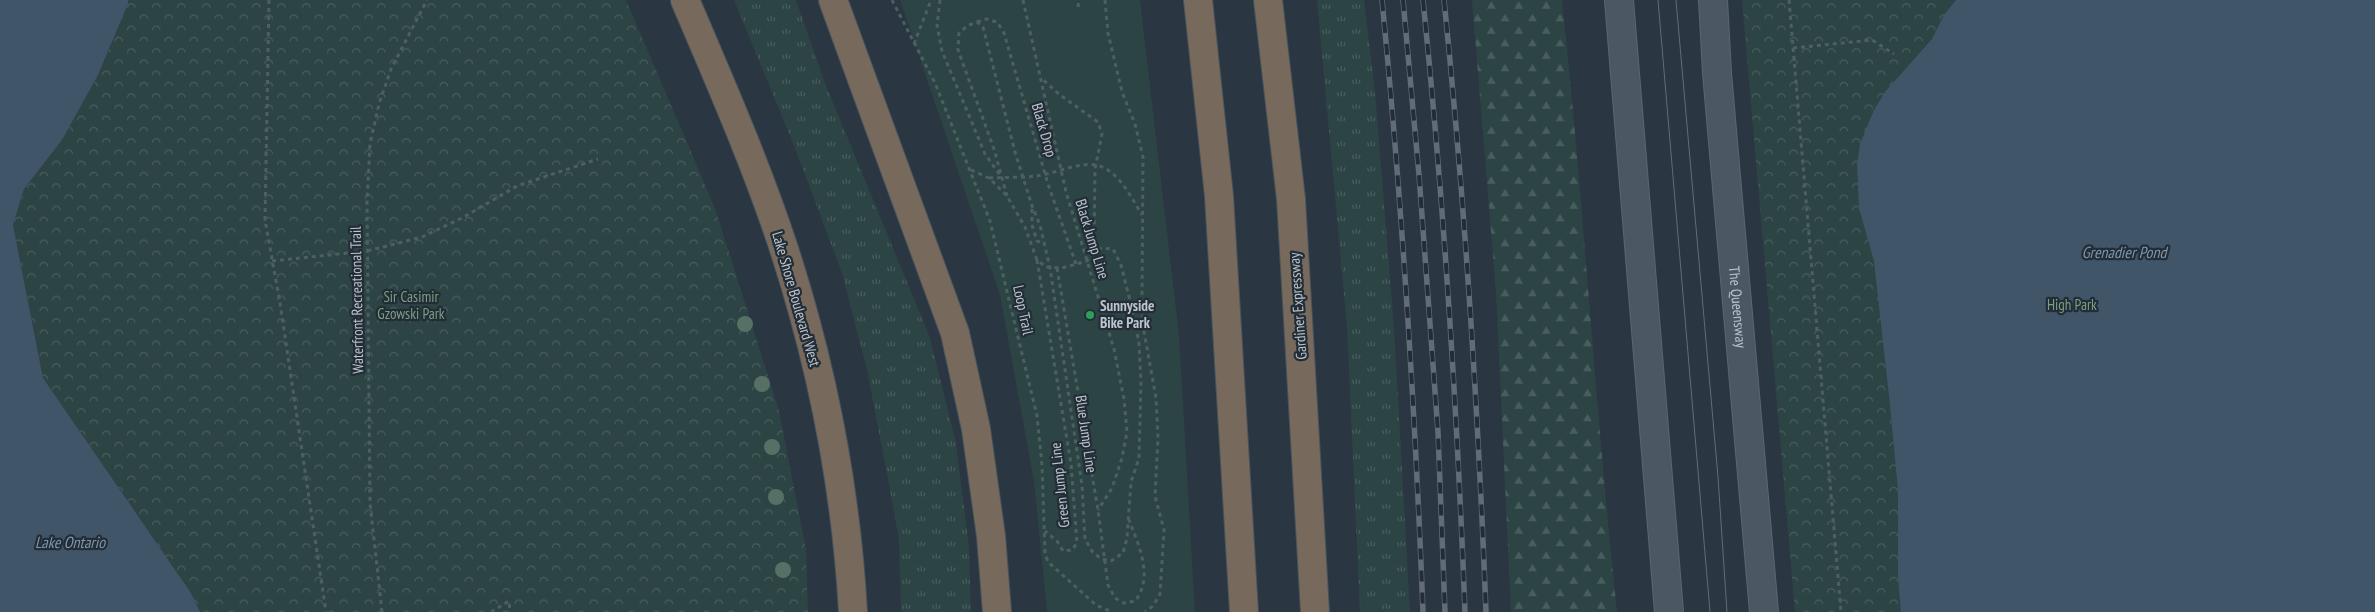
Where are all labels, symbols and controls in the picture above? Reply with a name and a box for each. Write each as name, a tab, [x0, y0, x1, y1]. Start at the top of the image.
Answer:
street label: Black Drop	[1028, 101, 1061, 159]
street label: Black Jump Line	[1071, 197, 1114, 281]
street label: Waterfront Recreational Trail	[346, 226, 367, 374]
street label: Lake Shore Boulevard West	[768, 229, 825, 369]
water label: Grenadier Pond	[2082, 242, 2168, 262]
street label: Gardiner Expressway	[1284, 251, 1311, 360]
street label: The Queensway	[1725, 265, 1751, 349]
street label: Loop Trail	[1009, 283, 1038, 337]
park label: Sir Casimir Gzowski Park	[377, 287, 445, 323]
park label: High Park	[2047, 295, 2097, 314]
place label: Sunnyside Bike Park	[1100, 296, 1154, 332]
marker: Sunnyside Bike Park	[1084, 309, 1096, 321]
street label: Blue Jump Line	[1072, 394, 1101, 474]
street label: Green Jump Line	[1046, 442, 1073, 529]
water label: Lake Ontario	[35, 532, 106, 552]

